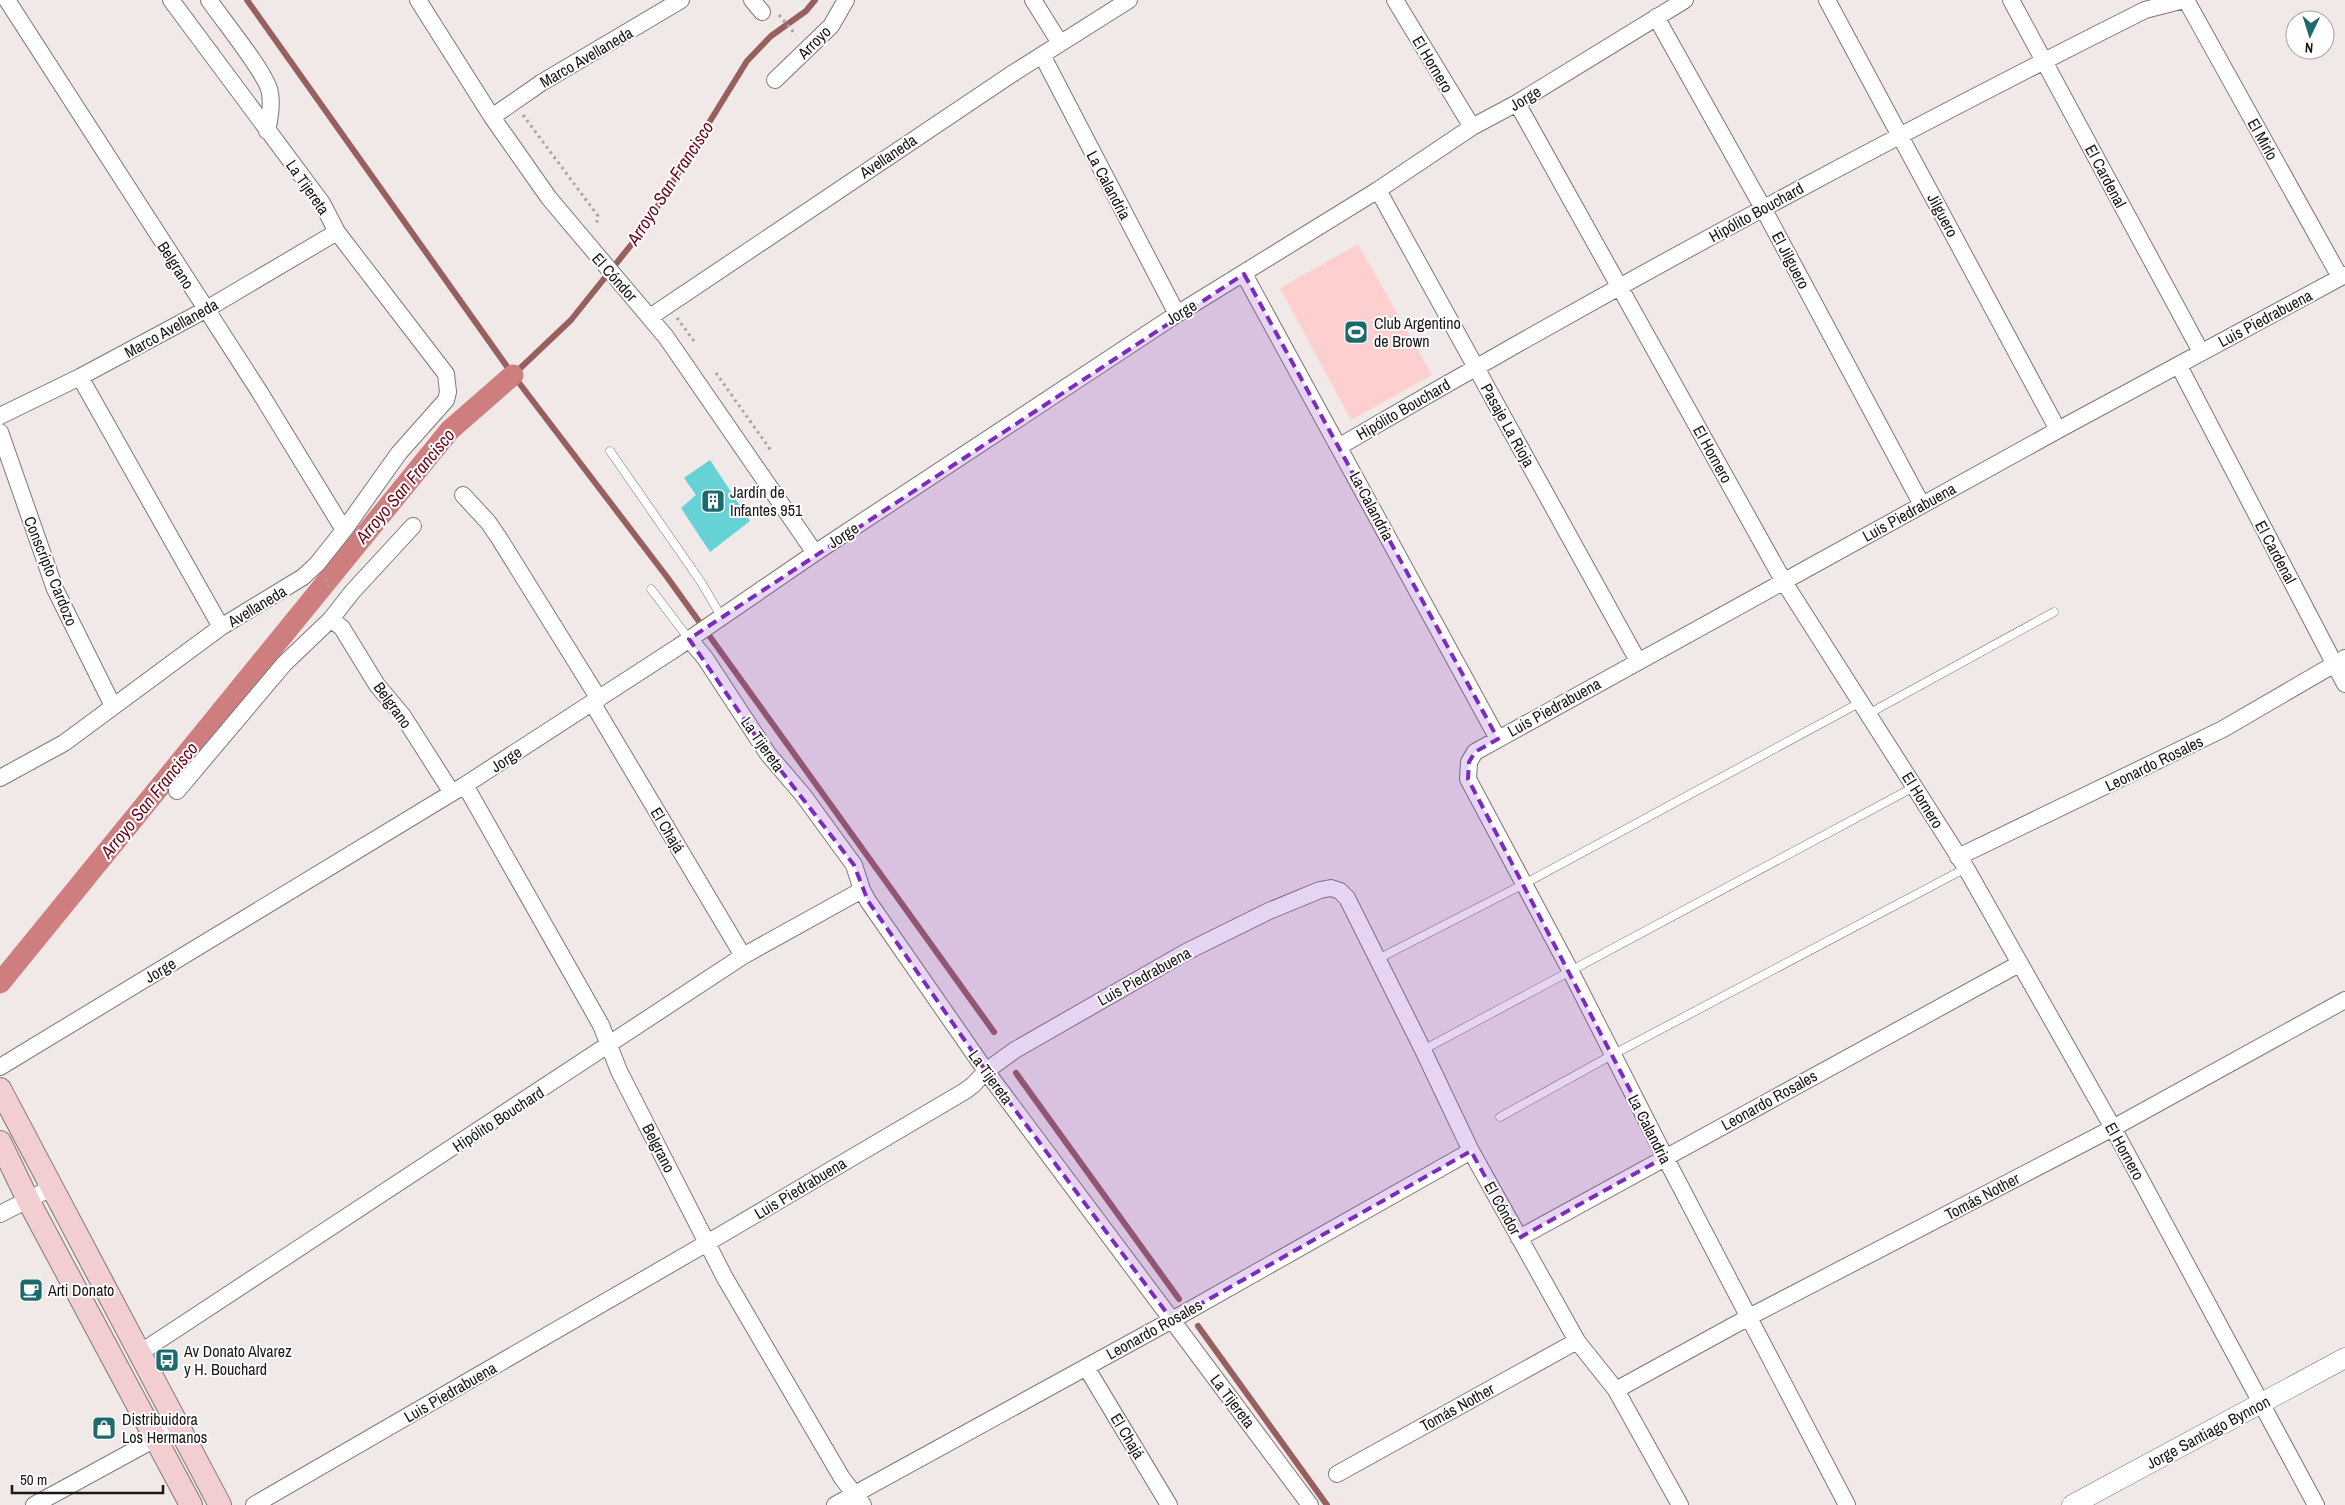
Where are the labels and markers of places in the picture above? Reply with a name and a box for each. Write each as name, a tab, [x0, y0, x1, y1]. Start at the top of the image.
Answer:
place label: Club Argentino de Brown	[1374, 312, 1461, 352]
sports icon: Club Argentino de Brown	[1343, 319, 1369, 345]
place label: Jardín de Infantes 951	[730, 481, 803, 521]
building icon: Jardín de Infantes 951	[700, 488, 726, 514]
cafe icon: Arti Donato	[18, 1277, 44, 1303]
place label: Arti Donato	[47, 1279, 114, 1301]
place label: Av Donato Alvarez y H. Bouchard	[183, 1340, 292, 1380]
bus stop icon: Av Donato Alvarez y H. Bouchard	[154, 1347, 180, 1373]
place label: Distribuidora Los Hermanos	[122, 1408, 207, 1448]
shop icon: Distribuidora Los Hermanos	[91, 1415, 117, 1441]

